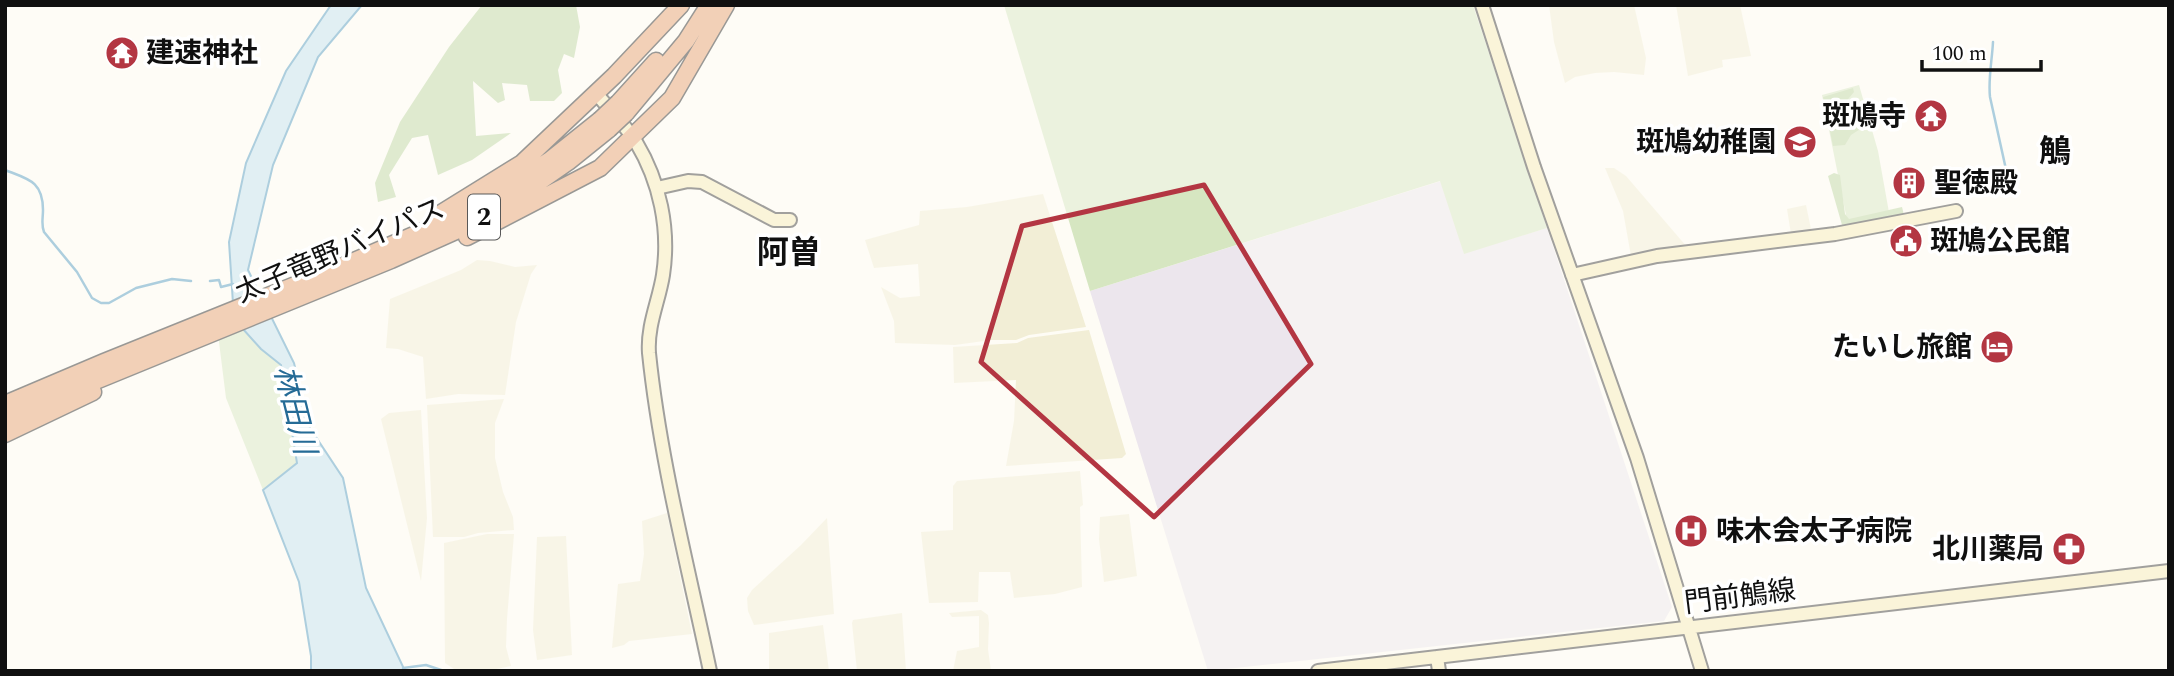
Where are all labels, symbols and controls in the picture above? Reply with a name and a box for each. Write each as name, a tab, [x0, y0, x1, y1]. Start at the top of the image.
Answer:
scale bar	[1922, 28, 2041, 72]
place label: 建速神社	[146, 32, 258, 75]
temple icon: 建速神社	[103, 34, 141, 72]
text: 100 m	[1932, 38, 1987, 70]
place label: 斑鳩寺	[1822, 95, 1906, 138]
temple icon: 斑鳩寺	[1912, 97, 1950, 135]
place label: 斑鳩幼稚園	[1636, 121, 1776, 164]
school or university icon: 斑鳩幼稚園	[1781, 123, 1819, 161]
district label: 鵤	[2039, 128, 2071, 177]
place label: 聖徳殿	[1934, 162, 2018, 205]
building icon: 聖徳殿	[1890, 164, 1928, 202]
street label: 太子竜野バイパス	[229, 188, 451, 314]
road number: 2	[468, 194, 500, 240]
place label: 斑鳩公民館	[1930, 220, 2070, 263]
public building icon: 斑鳩公民館	[1887, 222, 1925, 260]
district label: 阿曽	[757, 229, 821, 278]
place label: たいし旅館	[1832, 326, 1972, 369]
hotel icon: たいし旅館	[1978, 328, 2016, 366]
water label: 林田川	[261, 361, 328, 462]
place label: 味木会太子病院	[1716, 510, 1912, 553]
hospital icon: 味木会太子病院	[1672, 512, 1710, 550]
place label: 北川薬局	[1932, 528, 2044, 571]
pharmacy icon: 北川薬局	[2050, 530, 2088, 568]
street label: 門前鵤線	[1682, 569, 1798, 625]

